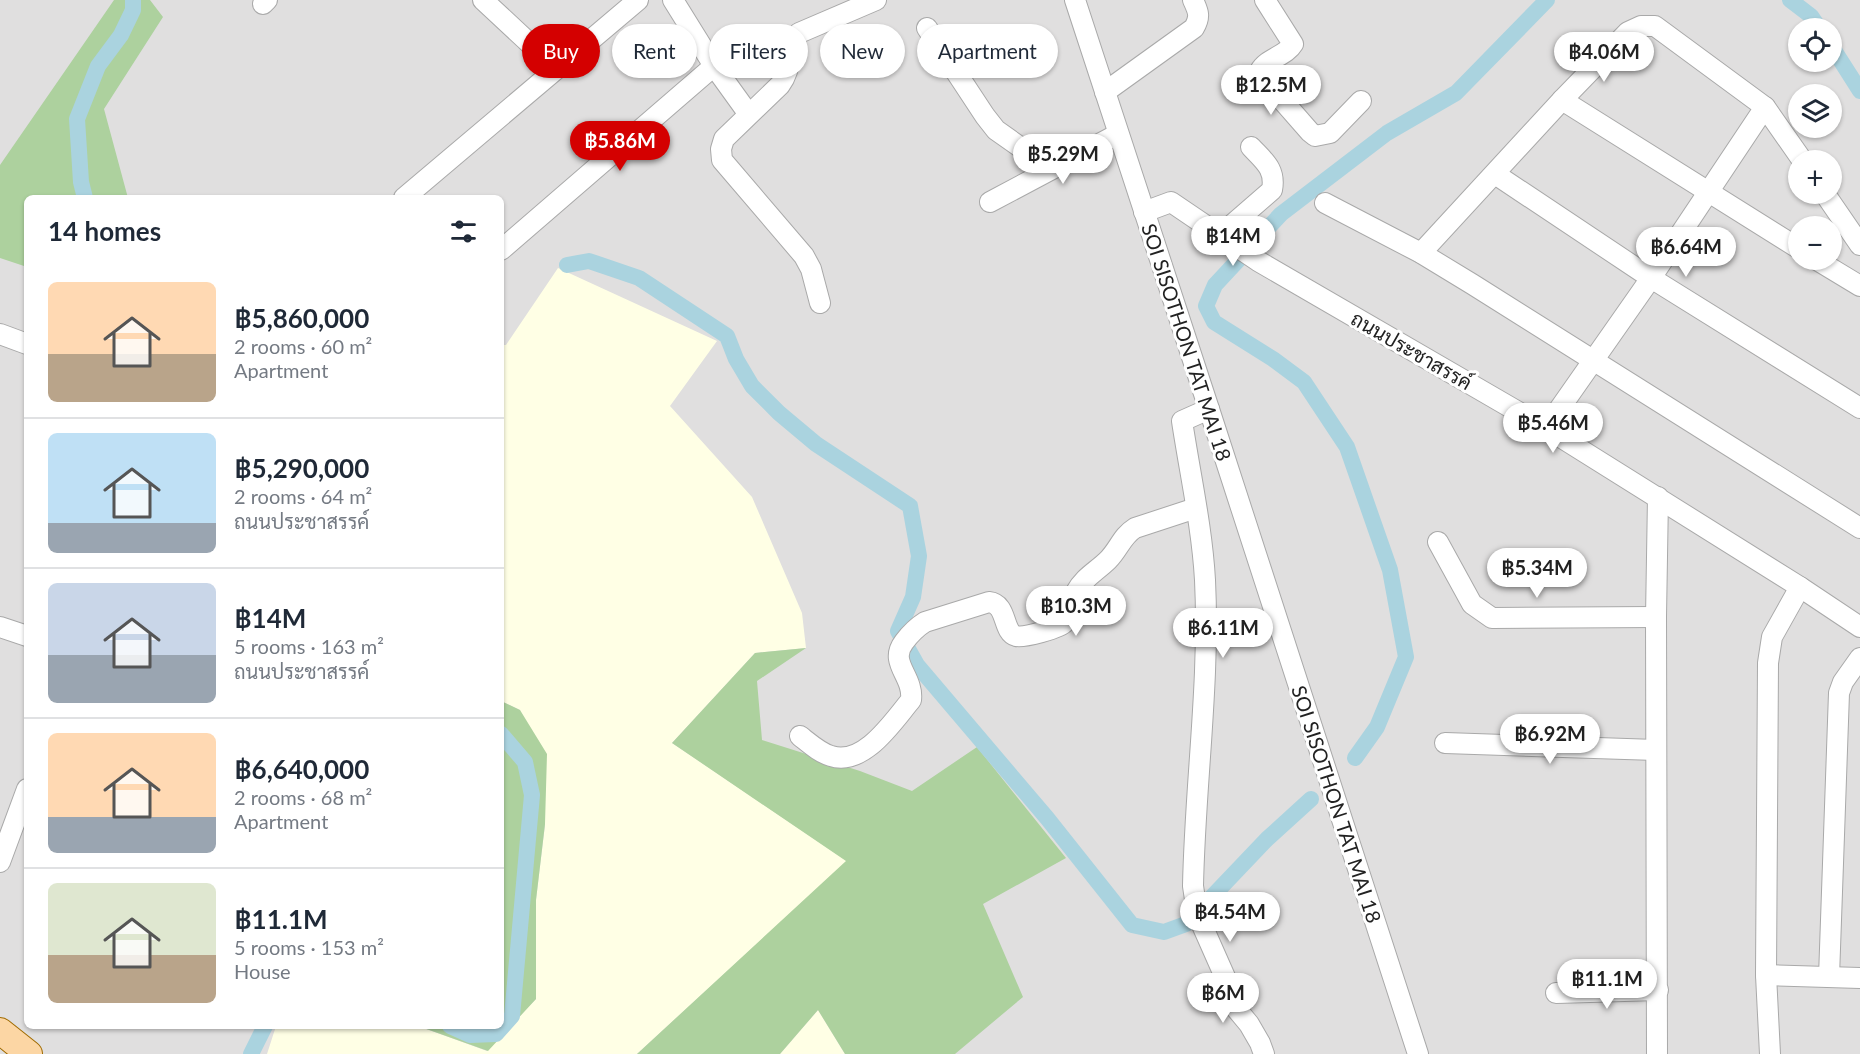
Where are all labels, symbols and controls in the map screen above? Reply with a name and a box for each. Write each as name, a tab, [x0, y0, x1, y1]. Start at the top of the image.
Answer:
map controls	[1788, 18, 1842, 270]
button: locate	[1788, 18, 1842, 72]
chip: Buy	[522, 24, 600, 78]
chip: Rent	[612, 24, 697, 78]
chip: Filters	[709, 24, 808, 78]
chip: New	[820, 24, 905, 78]
chip: Apartment	[917, 24, 1058, 78]
pin: ฿4.06M	[1555, 32, 1653, 83]
text: ฿4.06M	[1568, 39, 1640, 63]
pin: ฿12.5M	[1222, 65, 1320, 116]
text: ฿12.5M	[1235, 72, 1307, 96]
button: layers	[1788, 84, 1842, 138]
pin: ฿5.86M	[571, 121, 669, 172]
text: ฿5.86M	[584, 128, 656, 152]
pin: ฿5.29M	[1014, 134, 1112, 185]
text: ฿5.29M	[1027, 141, 1099, 165]
button: +	[1788, 150, 1842, 204]
text: 14 homes	[48, 215, 161, 247]
icon: filters	[447, 215, 480, 248]
pin: ฿14M	[1197, 216, 1269, 267]
button: −	[1788, 216, 1842, 270]
street label: SOI SISOTHON TAT MAI 18	[1137, 220, 1237, 464]
text: ฿14M	[1205, 223, 1261, 247]
pin: ฿6.64M	[1637, 227, 1735, 278]
text: ฿6.64M	[1650, 234, 1722, 258]
text: ฿5,860,000	[234, 302, 369, 334]
street label: ถนนประชาสรรค์	[1347, 305, 1477, 394]
icon: home	[96, 306, 168, 378]
text: 2 rooms · 60 m²	[234, 334, 372, 358]
text: Apartment	[234, 358, 328, 382]
pin: ฿5.46M	[1504, 403, 1602, 454]
text: ฿5.46M	[1517, 410, 1589, 434]
text: ฿5,290,000	[234, 452, 369, 484]
icon: home	[96, 457, 168, 529]
text: 2 rooms · 64 m²	[234, 484, 372, 508]
text: ถนนประชาสรรค์	[234, 509, 369, 533]
pin: ฿5.34M	[1488, 548, 1586, 599]
text: ฿5.34M	[1501, 555, 1573, 579]
pin: ฿10.3M	[1027, 586, 1125, 637]
text: ฿10.3M	[1040, 593, 1112, 617]
text: ฿14M	[234, 602, 306, 634]
icon: home	[96, 607, 168, 679]
pin: ฿6.11M	[1174, 608, 1272, 659]
text: ฿6.11M	[1187, 615, 1259, 639]
text: 5 rooms · 163 m²	[234, 634, 384, 658]
text: ถนนประชาสรรค์	[234, 659, 369, 683]
street label: SOI SISOTHON TAT MAI 18	[1287, 682, 1387, 926]
pin: ฿6.92M	[1501, 714, 1599, 765]
text: ฿6.92M	[1514, 721, 1586, 745]
text: ฿6,640,000	[234, 753, 369, 785]
icon: home	[96, 757, 168, 829]
text: 2 rooms · 68 m²	[234, 785, 372, 809]
text: Apartment	[234, 809, 328, 833]
pin: ฿4.54M	[1181, 892, 1279, 943]
text: ฿4.54M	[1194, 899, 1266, 923]
text: ฿11.1M	[234, 903, 328, 935]
icon: home	[96, 907, 168, 979]
text: 5 rooms · 153 m²	[234, 935, 384, 959]
text: House	[234, 959, 291, 983]
pin: ฿11.1M	[1558, 959, 1656, 1010]
text: ฿11.1M	[1571, 966, 1643, 990]
pin: ฿6M	[1194, 973, 1252, 1024]
text: ฿6M	[1201, 980, 1245, 1004]

